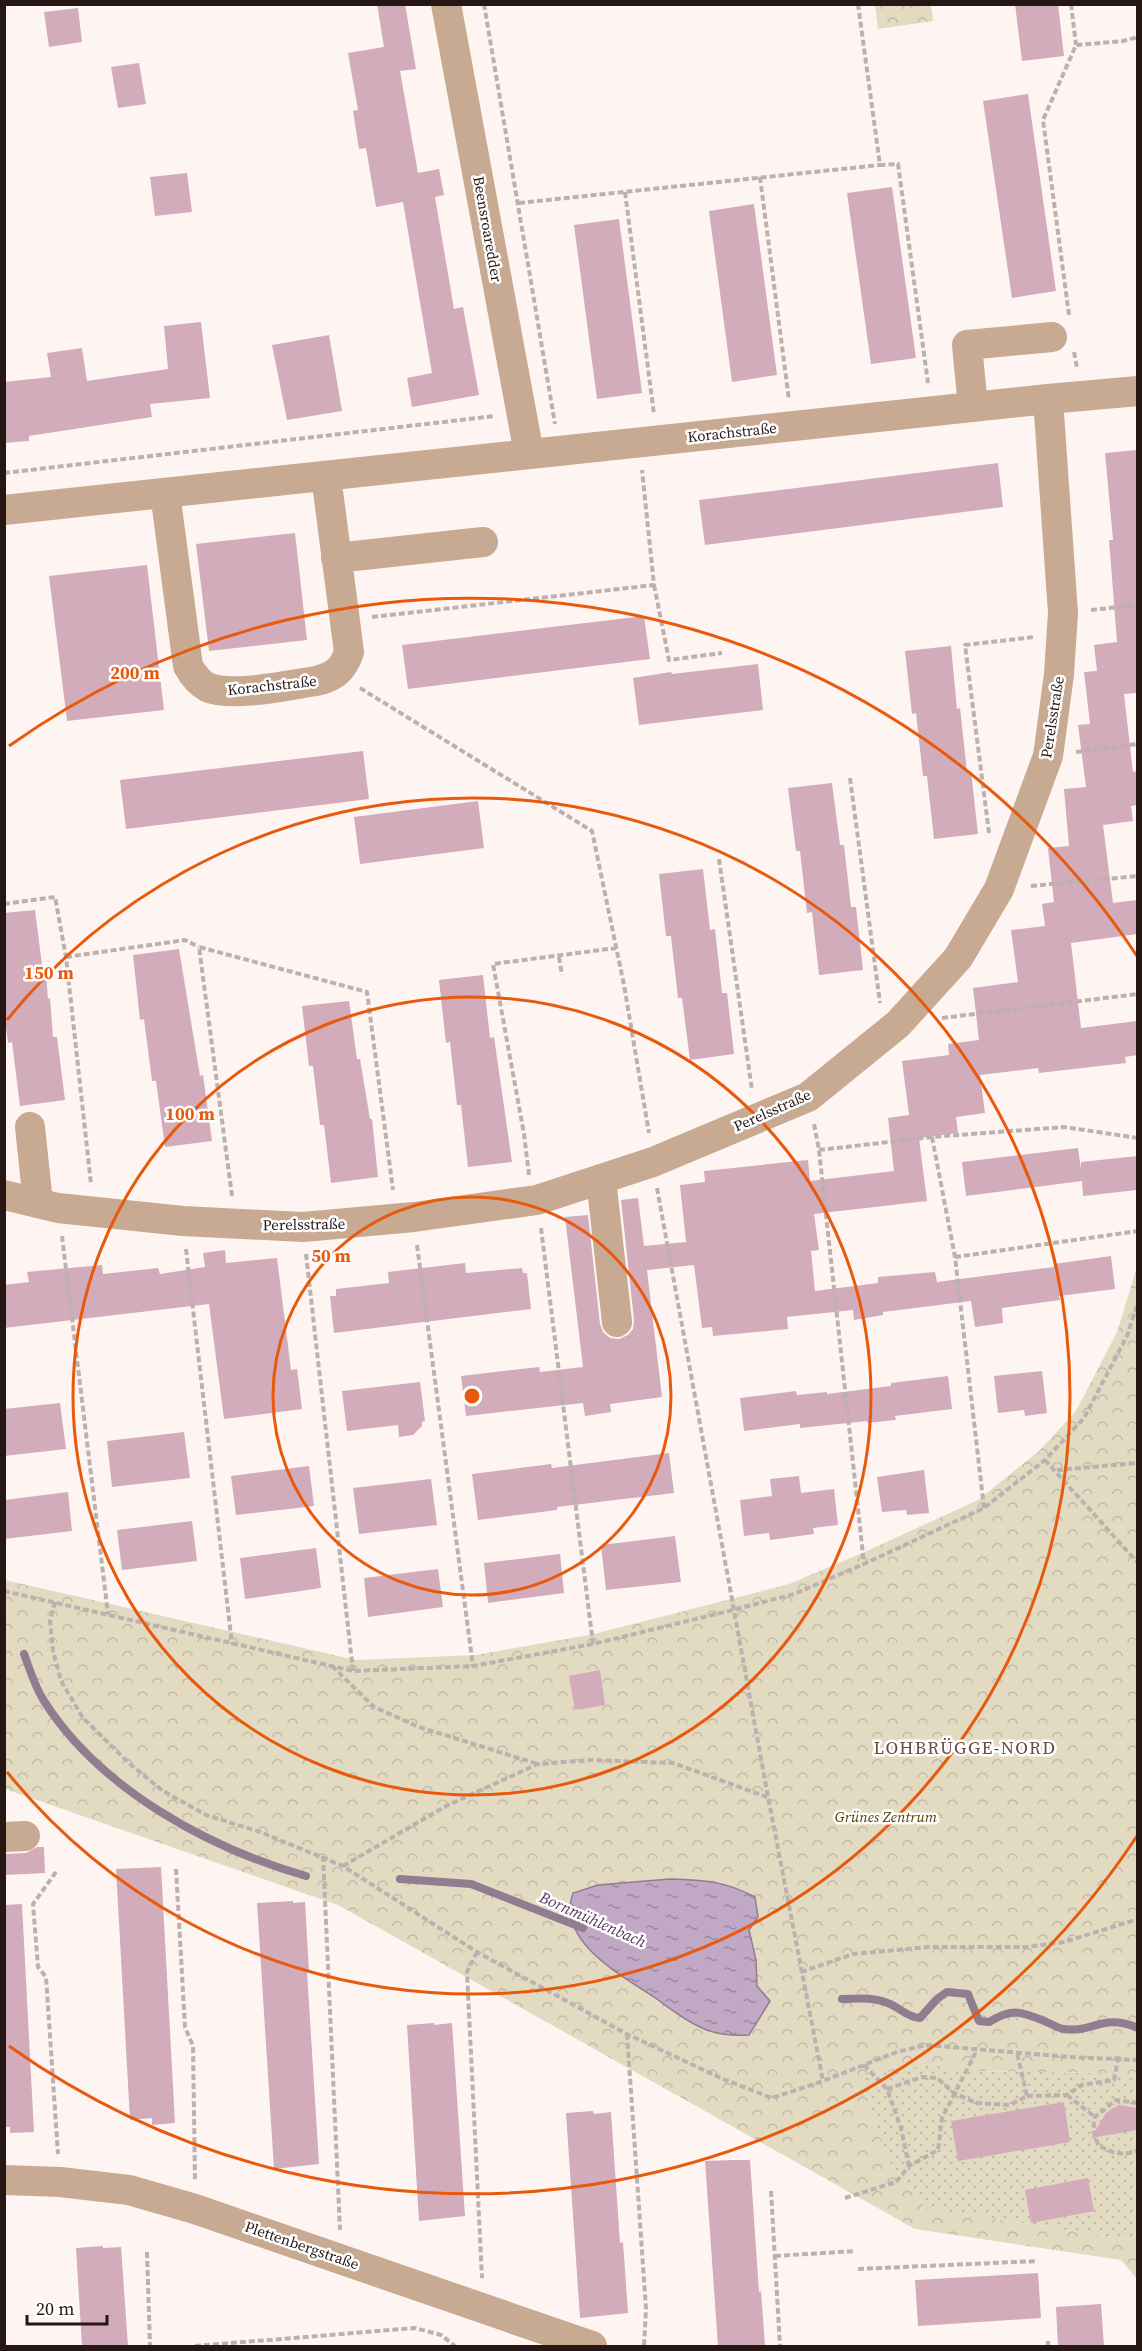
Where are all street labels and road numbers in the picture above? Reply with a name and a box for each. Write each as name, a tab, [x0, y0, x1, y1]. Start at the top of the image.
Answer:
street label: Beensroaredder	[468, 174, 508, 284]
street label: Korachstraße	[686, 417, 778, 447]
street label: Korachstraße	[226, 670, 318, 700]
street label: Perelsstraße	[1035, 674, 1069, 759]
street label: Perelsstraße	[730, 1083, 814, 1136]
street label: Perelsstraße	[263, 1213, 346, 1235]
street label: Plettenbergstraße	[242, 2216, 362, 2275]

